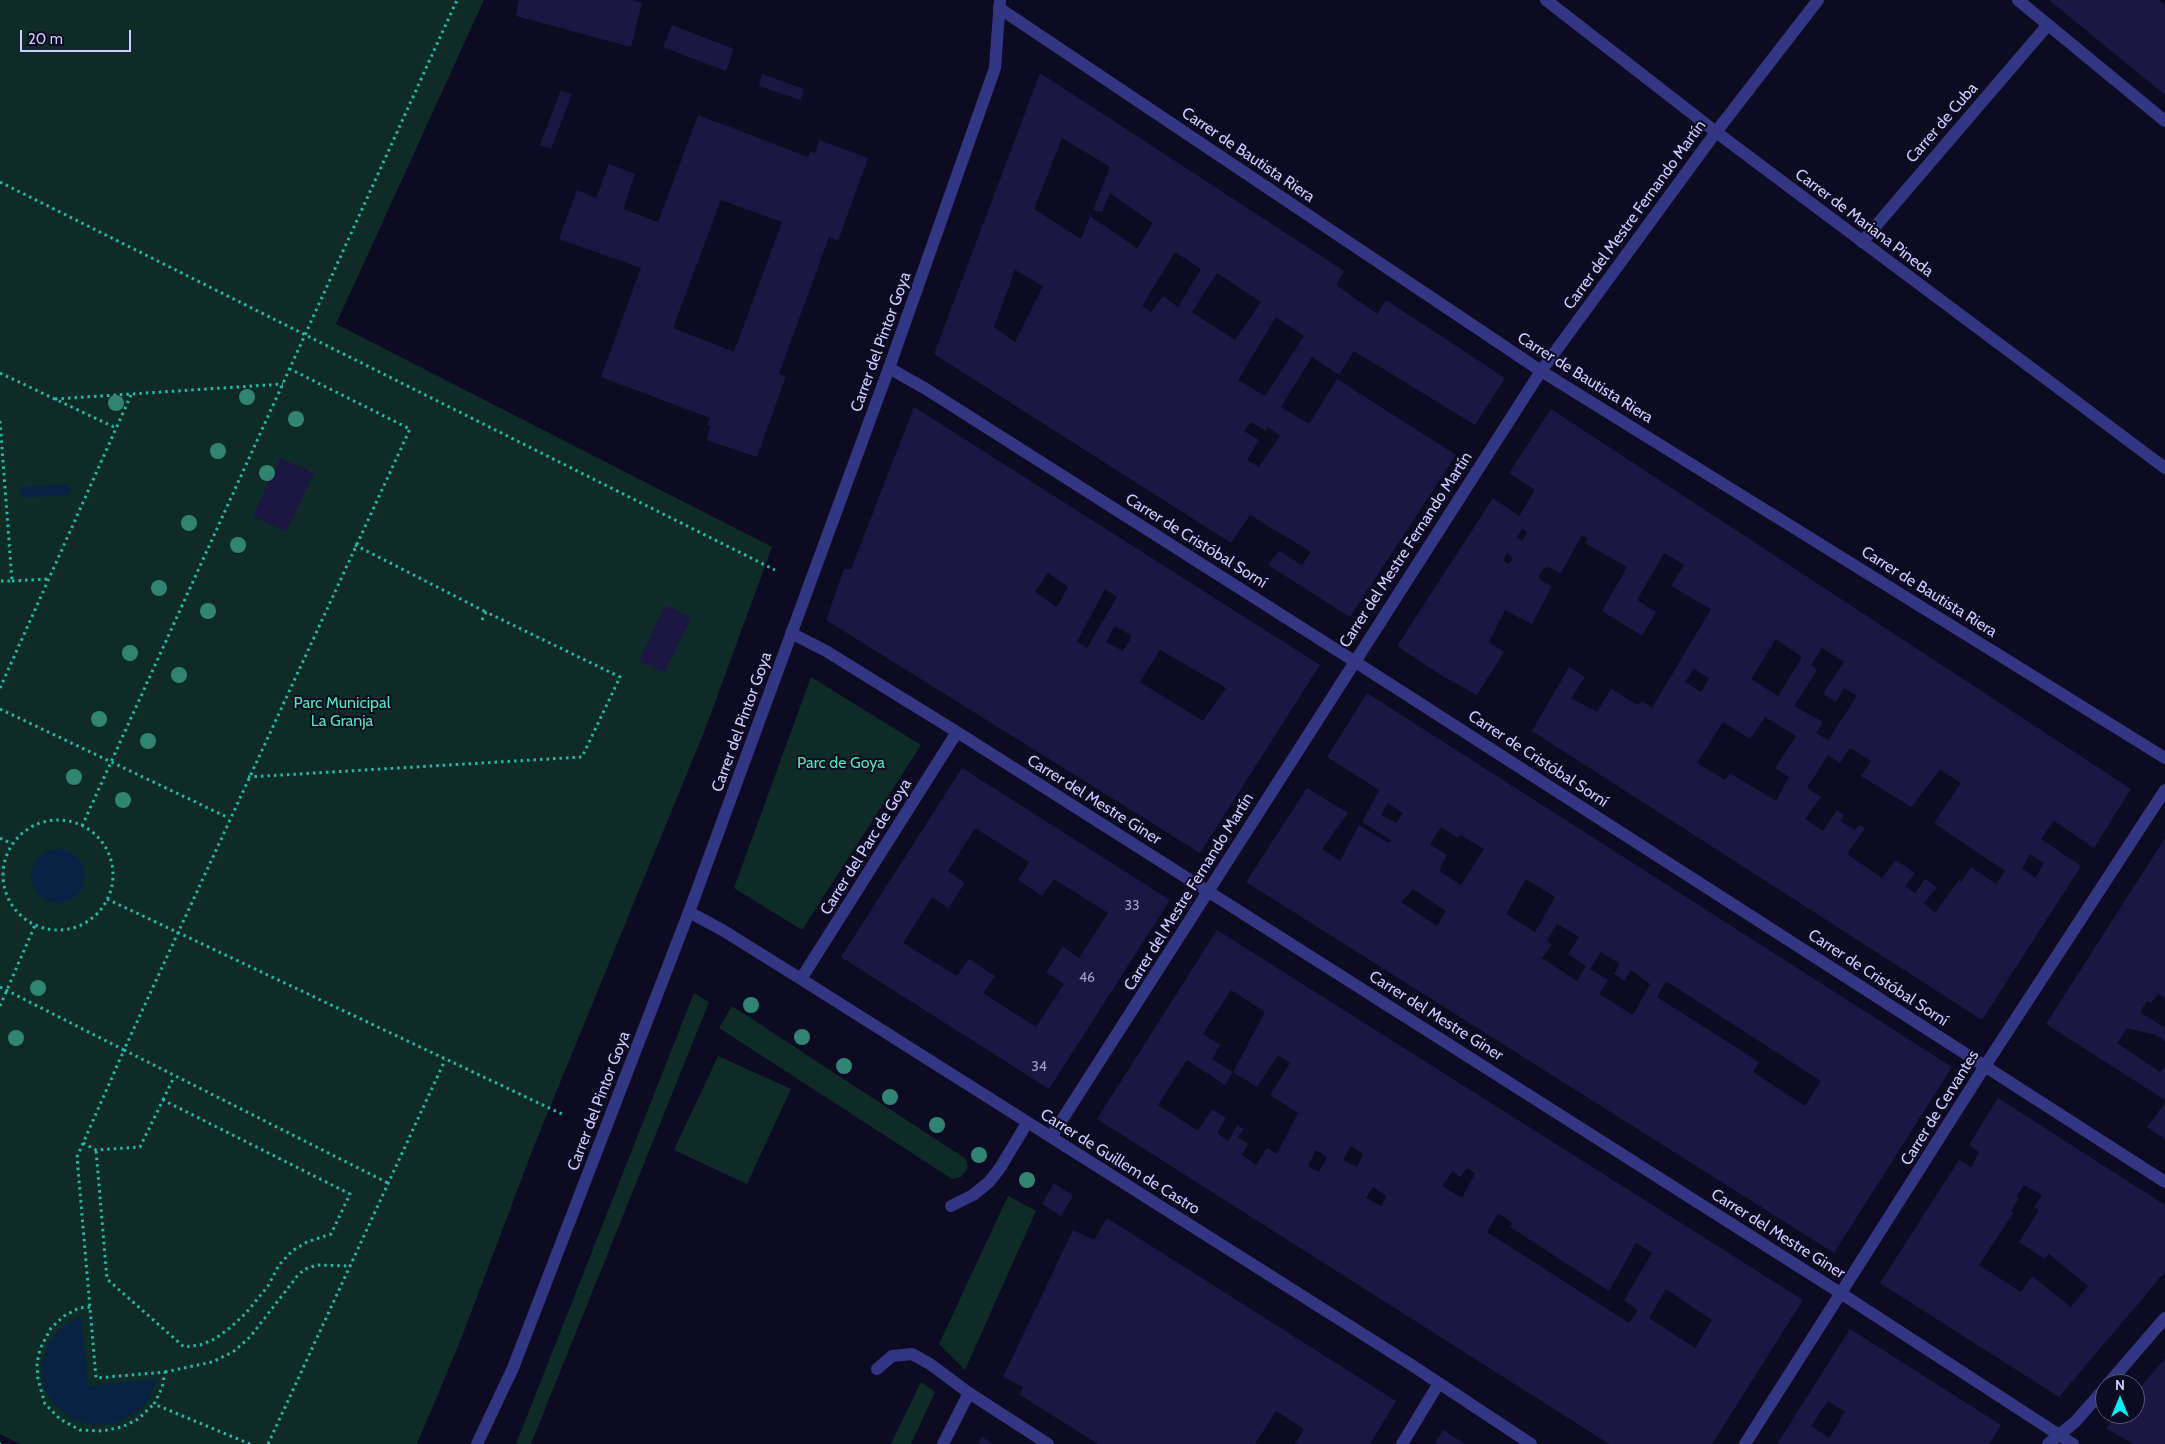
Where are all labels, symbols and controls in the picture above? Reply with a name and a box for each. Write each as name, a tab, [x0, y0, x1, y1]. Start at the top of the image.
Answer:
scale bar	[22, 20, 134, 52]
text: 20 m	[28, 30, 63, 48]
street label: Carrer de Cuba	[1902, 79, 1982, 167]
street label: Carrer de Bautista Riera	[1178, 103, 1318, 207]
street label: Carrer del Mestre Fernando Martín	[1560, 117, 1710, 313]
street label: Carrer de Mariana Pineda	[1791, 165, 1937, 281]
street label: Carrer del Pintor Goya	[847, 269, 915, 415]
street label: Carrer de Bautista Riera	[1514, 328, 1656, 428]
street label: Carrer del Mestre Fernando Martín	[1335, 449, 1477, 651]
street label: Carrer de Cristóbal Sorní	[1122, 490, 1270, 592]
street label: Carrer de Bautista Riera	[1858, 542, 2000, 642]
street label: Carrer del Pintor Goya	[708, 649, 776, 795]
park label: Parc Municipal La Granja	[294, 693, 390, 731]
street label: Carrer de Cristóbal Sorní	[1464, 706, 1612, 812]
street label: Carrer del Mestre Giner	[1023, 751, 1165, 849]
park label: Parc de Goya	[797, 753, 885, 773]
street label: Carrer del Parc de Goya	[816, 775, 916, 919]
street label: Carrer del Mestre Fernando Martín	[1120, 790, 1258, 994]
house number: 33	[1124, 898, 1140, 914]
street label: Carrer de Cristóbal Sorní	[1804, 925, 1952, 1031]
street label: Carrer del Mestre Giner	[1365, 967, 1507, 1065]
house number: 46	[1079, 970, 1095, 986]
street label: Carrer del Pintor Goya	[564, 1029, 634, 1173]
street label: Carrer de Cervantes	[1897, 1047, 1983, 1169]
house number: 34	[1031, 1059, 1047, 1075]
street label: Carrer de Guillem de Castro	[1037, 1105, 1203, 1219]
street label: Carrer del Mestre Giner	[1707, 1185, 1849, 1283]
north arrow	[2095, 1374, 2145, 1424]
text: N	[2115, 1376, 2125, 1394]

